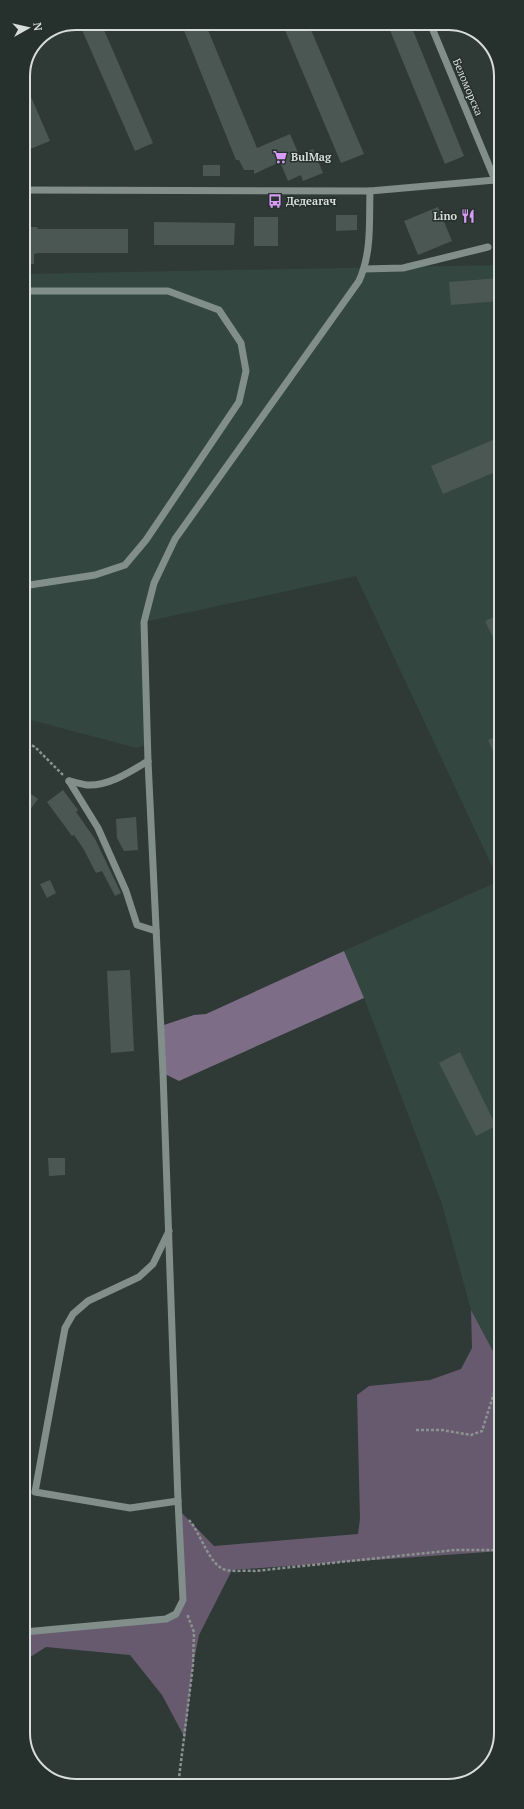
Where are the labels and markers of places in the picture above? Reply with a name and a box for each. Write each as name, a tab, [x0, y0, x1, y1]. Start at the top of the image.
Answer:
supermarket icon: BulMag	[272, 149, 288, 165]
place label: BulMag	[291, 150, 332, 164]
bus stop icon: Дедеагач	[267, 193, 283, 209]
place label: Дедеагач	[286, 194, 336, 208]
restaurant icon: Lino	[460, 208, 476, 224]
place label: Lino	[433, 209, 457, 223]

